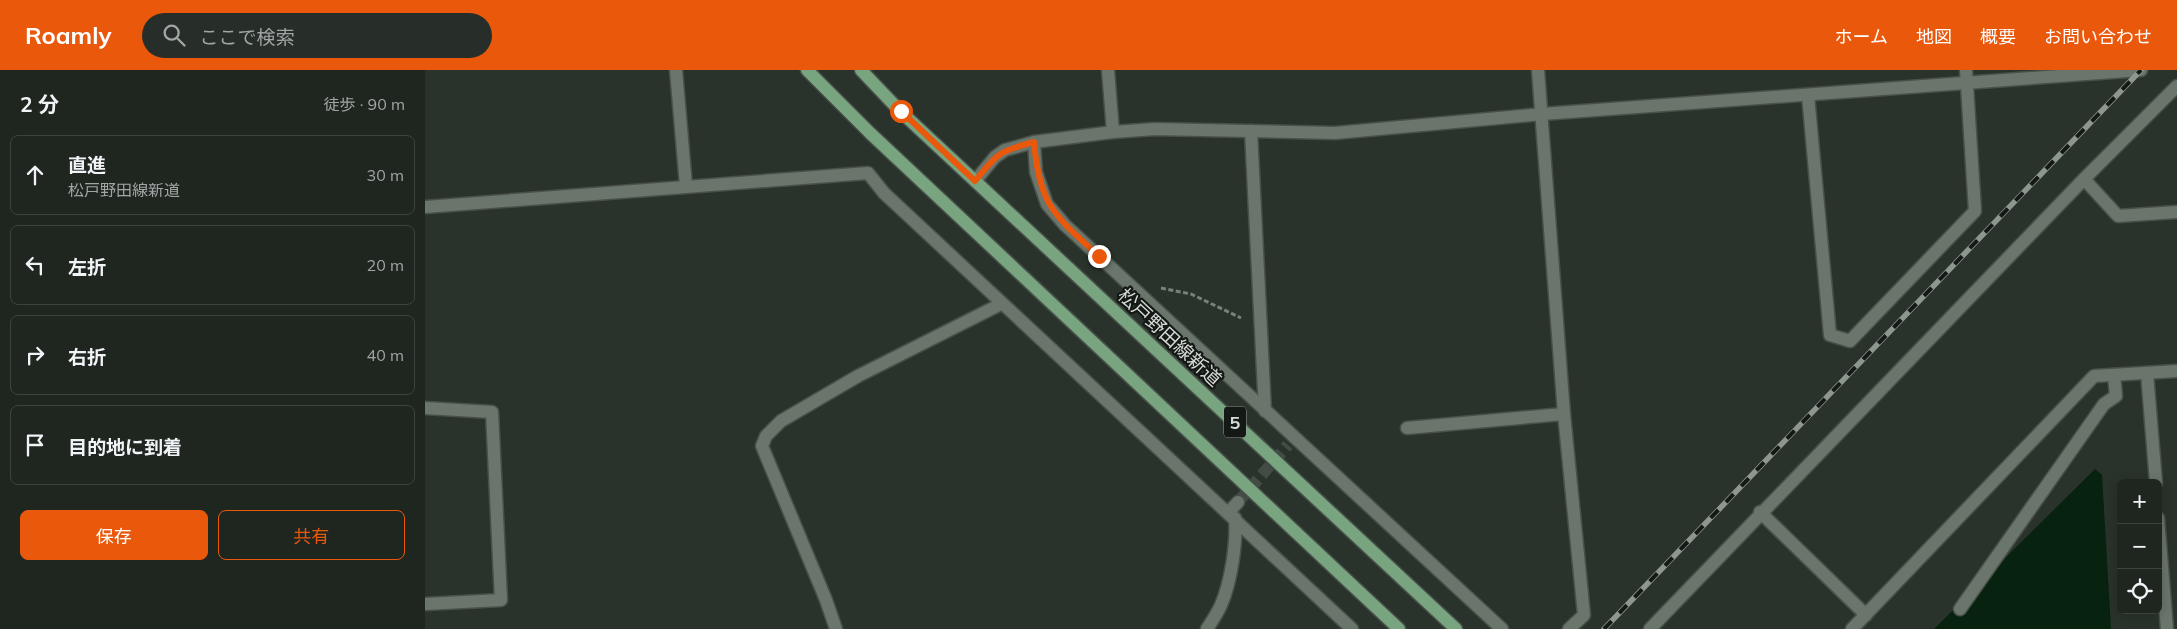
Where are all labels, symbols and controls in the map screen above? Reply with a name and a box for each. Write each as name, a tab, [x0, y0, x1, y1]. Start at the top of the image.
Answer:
search box	[142, 13, 492, 58]
text: Roamly	[25, 20, 112, 50]
icon: search	[160, 21, 188, 49]
text: ここで検索	[200, 25, 295, 49]
text: ホーム	[1835, 25, 1888, 48]
text: 地図	[1916, 25, 1952, 48]
text: 概要	[1980, 25, 2016, 48]
text: お問い合わせ	[2044, 25, 2152, 48]
text: 2 分	[20, 91, 59, 117]
text: 徒歩 · 90 m	[324, 94, 405, 114]
route start	[890, 100, 913, 123]
text: 直進	[68, 153, 106, 177]
icon: ahead	[21, 161, 49, 189]
text: 30 m	[367, 165, 404, 185]
text: 松戸野田線新道	[68, 180, 180, 200]
route end	[1088, 245, 1111, 268]
icon: left	[21, 251, 49, 279]
text: 左折	[68, 255, 106, 279]
text: 20 m	[367, 255, 404, 275]
street label: 松戸野田線新道	[1113, 283, 1227, 391]
icon: right	[21, 341, 49, 369]
text: 右折	[68, 345, 106, 369]
text: 40 m	[367, 345, 404, 365]
road number: 5	[1224, 407, 1246, 438]
icon: arrive	[21, 431, 49, 459]
text: 目的地に到着	[68, 435, 182, 459]
map controls	[2117, 479, 2162, 614]
button: +	[2117, 479, 2162, 524]
button: 保存	[20, 510, 208, 560]
button: 共有	[218, 510, 405, 560]
button: −	[2117, 524, 2162, 569]
button: locate	[2117, 569, 2162, 614]

